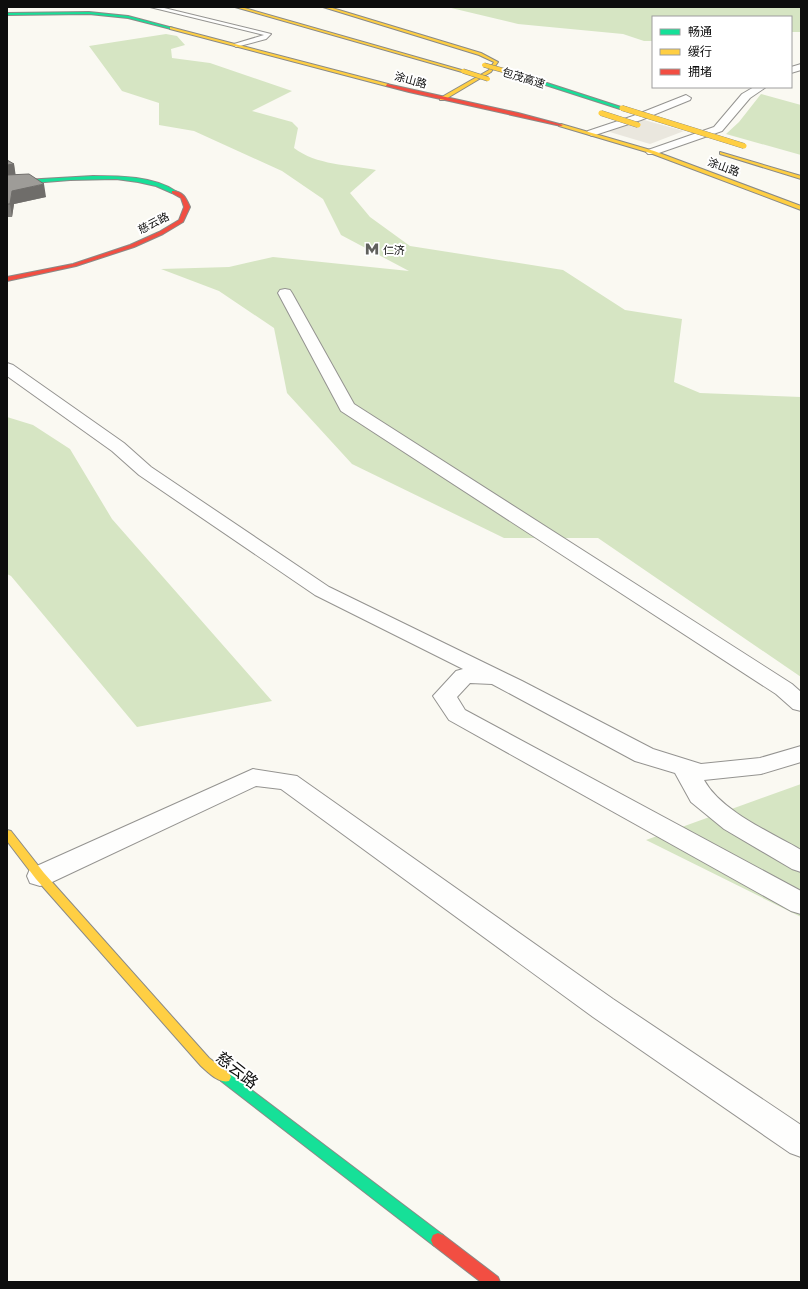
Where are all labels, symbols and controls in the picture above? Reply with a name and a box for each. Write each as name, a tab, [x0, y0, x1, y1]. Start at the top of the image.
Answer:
legend	[652, 16, 792, 88]
text: 畅通	[688, 22, 712, 40]
text: 缓行	[688, 42, 712, 60]
text: 拥堵	[688, 62, 712, 80]
street label: 包茂高速	[501, 63, 547, 91]
street label: 涂山路	[393, 67, 429, 91]
street label: 涂山路	[706, 153, 742, 179]
street label: 慈云路	[135, 207, 171, 237]
metro station icon: 仁济	[364, 241, 380, 257]
place label: 仁济	[383, 241, 405, 257]
street label: 慈云路	[212, 1045, 264, 1093]

